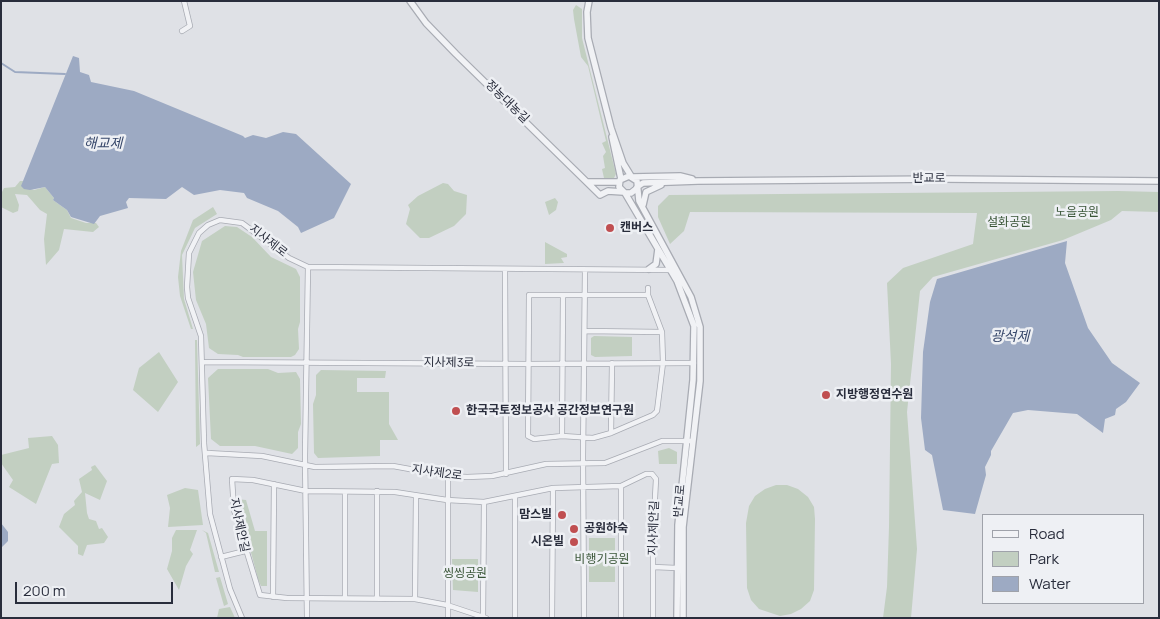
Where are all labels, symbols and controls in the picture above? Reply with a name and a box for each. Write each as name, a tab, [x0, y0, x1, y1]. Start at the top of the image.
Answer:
street label: 정농대농길	[482, 78, 532, 126]
water label: 해교제	[84, 136, 122, 152]
street label: 반교로	[912, 172, 946, 186]
park label: 노을공원	[1055, 206, 1099, 220]
park label: 설화공원	[987, 216, 1031, 230]
place label: 캔버스	[620, 221, 653, 235]
street label: 지사제로	[246, 222, 290, 260]
marker: 캔버스	[604, 222, 616, 234]
water label: 광석제	[991, 329, 1029, 345]
street label: 지사제3로	[423, 355, 475, 371]
place label: 지방행정연수원	[836, 388, 913, 402]
marker: 지방행정연수원	[820, 389, 832, 401]
place label: 한국국토정보공사 공간정보연구원	[466, 404, 634, 418]
marker: 한국국토정보공사 공간정보연구원	[450, 405, 462, 417]
street label: 지사제2로	[411, 462, 463, 484]
street label: 반교로	[671, 484, 689, 518]
street label: 지사제안길	[226, 497, 252, 553]
street label: 지사제안길	[646, 500, 662, 556]
place label: 맘스빌	[519, 508, 552, 522]
marker: 맘스빌	[556, 509, 568, 521]
legend	[982, 514, 1145, 604]
place label: 공원하숙	[584, 522, 628, 536]
marker: 공원하숙	[568, 523, 580, 535]
text: Road	[1029, 523, 1065, 544]
place label: 시온빌	[531, 535, 564, 549]
marker: 시온빌	[568, 536, 580, 548]
text: Park	[1029, 548, 1059, 569]
park label: 비행기공원	[574, 553, 630, 567]
park label: 씽씽공원	[443, 567, 487, 581]
scale bar	[18, 572, 175, 604]
text: Water	[1029, 573, 1071, 594]
text: 200 m	[23, 580, 66, 601]

